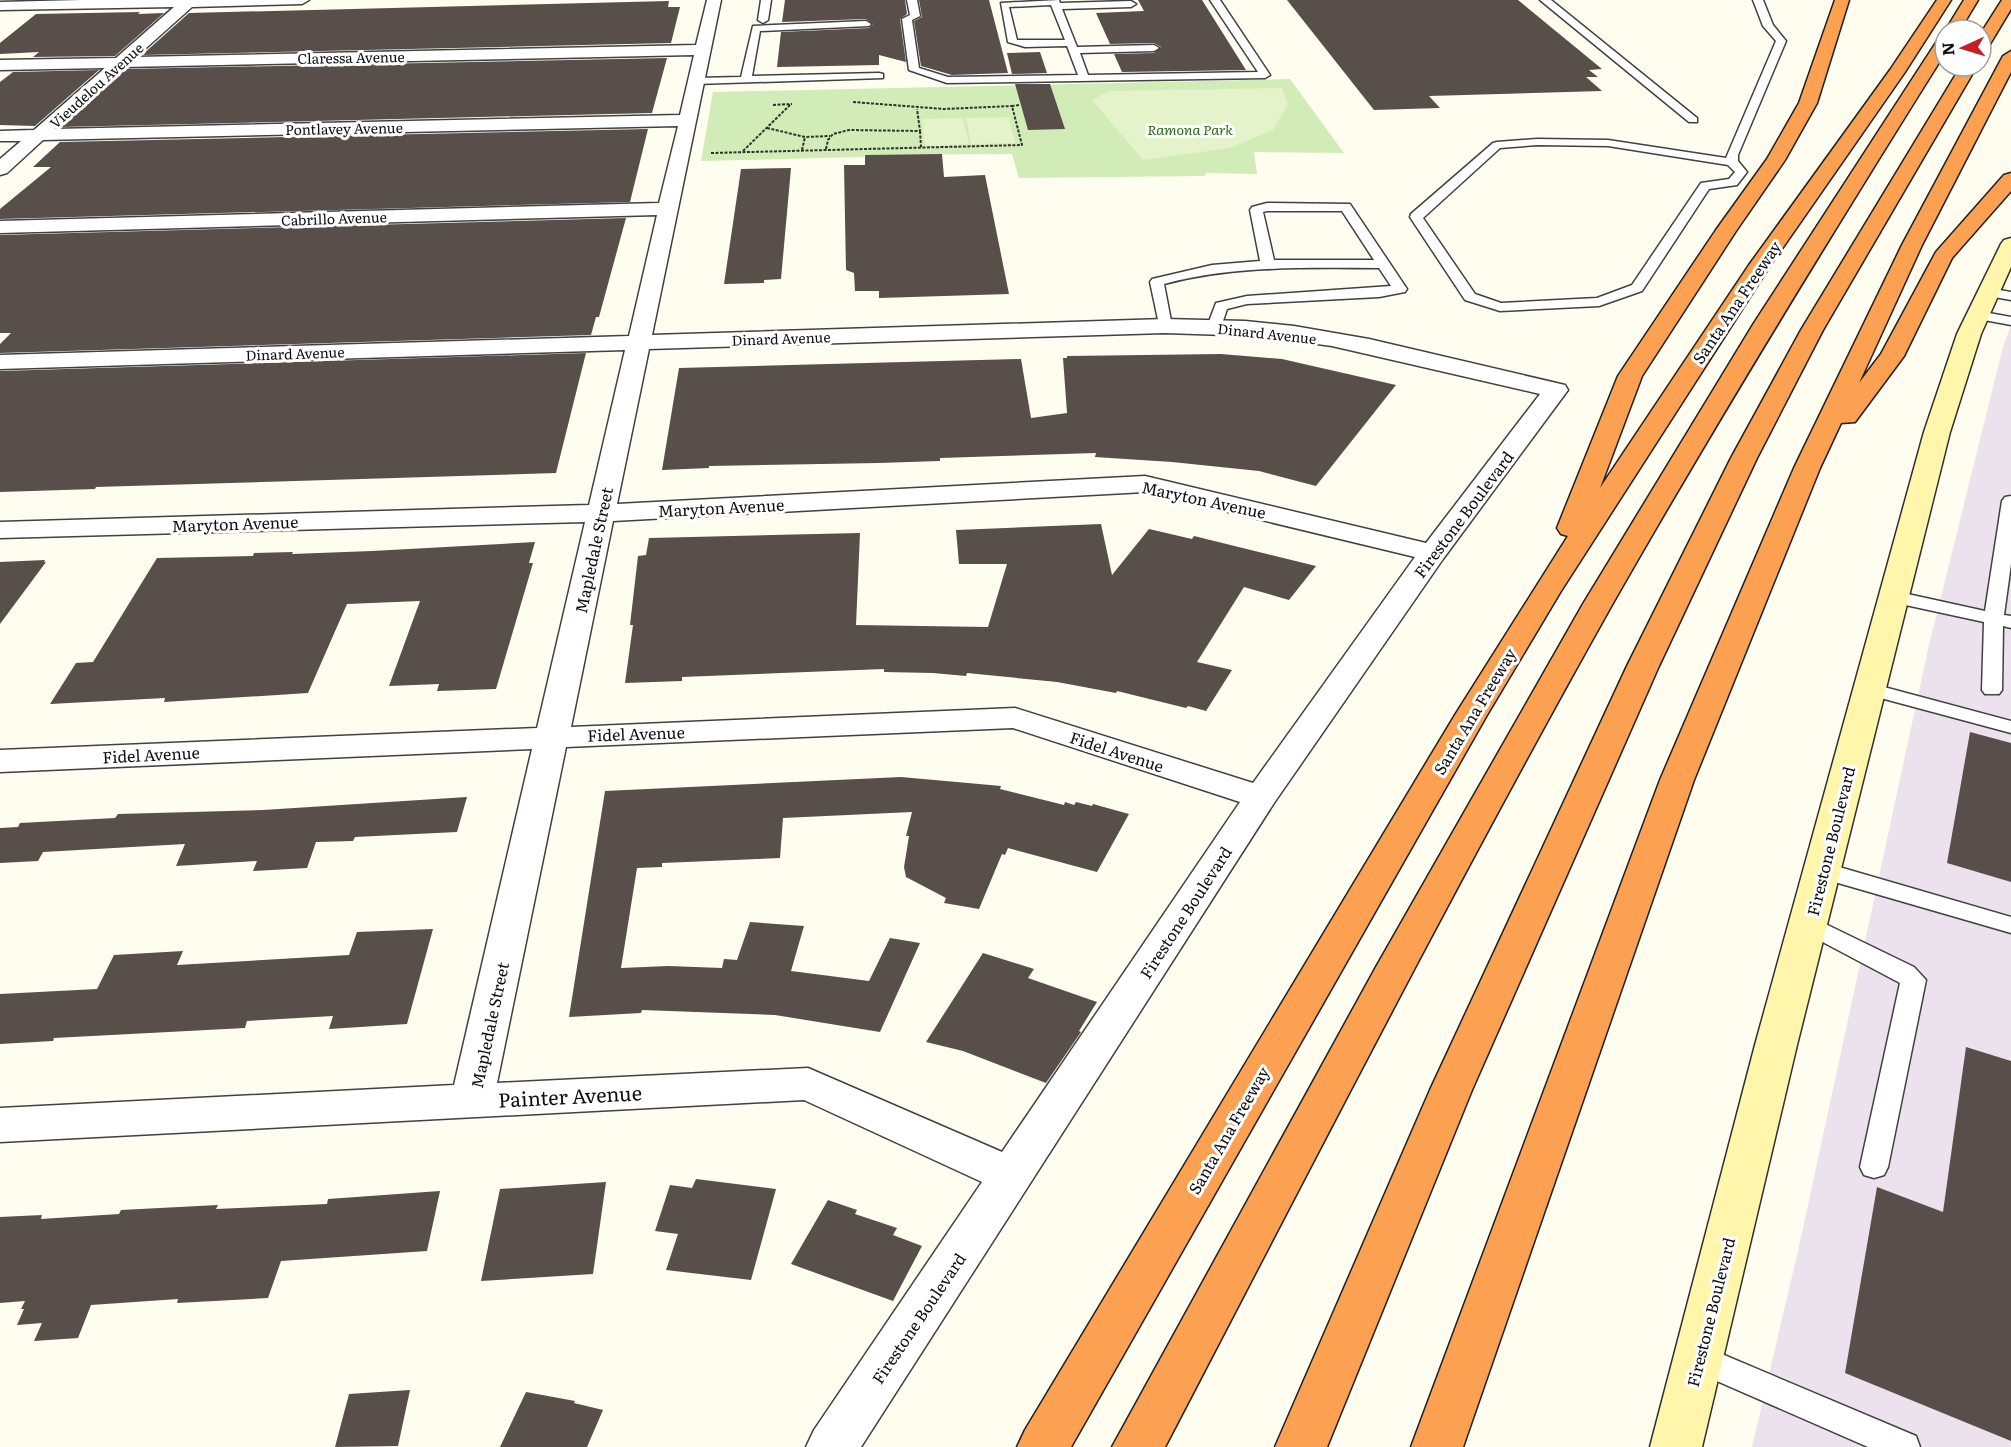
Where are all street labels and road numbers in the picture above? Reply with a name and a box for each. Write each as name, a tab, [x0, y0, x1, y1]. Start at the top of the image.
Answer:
street label: Vieudelou Avenue	[45, 37, 147, 133]
street label: Claressa Avenue	[297, 46, 405, 68]
street label: Pontlavey Avenue	[285, 117, 403, 139]
street label: Cabrillo Avenue	[281, 206, 387, 230]
street label: Santa Ana Freeway	[1686, 235, 1787, 368]
street label: Dinard Avenue	[1217, 318, 1317, 348]
street label: Dinard Avenue	[731, 326, 831, 350]
street label: Dinard Avenue	[245, 341, 345, 365]
street label: Firestone Boulevard	[1407, 445, 1519, 582]
street label: Maryton Avenue	[1140, 474, 1268, 524]
street label: Mapledale Street	[568, 484, 618, 615]
street label: Maryton Avenue	[657, 492, 785, 522]
street label: Maryton Avenue	[171, 509, 299, 537]
street label: Santa Ana Freeway	[1427, 642, 1522, 779]
street label: Fidel Avenue	[587, 719, 685, 747]
street label: Fidel Avenue	[1067, 725, 1167, 777]
street label: Fidel Avenue	[102, 739, 200, 769]
street label: Firestone Boulevard	[1800, 763, 1860, 918]
street label: Firestone Boulevard	[1133, 841, 1237, 983]
street label: Mapledale Street	[464, 959, 514, 1090]
street label: Santa Ana Freeway	[1182, 1061, 1275, 1198]
street label: Painter Avenue	[497, 1076, 643, 1114]
street label: Firestone Boulevard	[1680, 1234, 1740, 1389]
street label: Firestone Boulevard	[865, 1248, 971, 1388]

